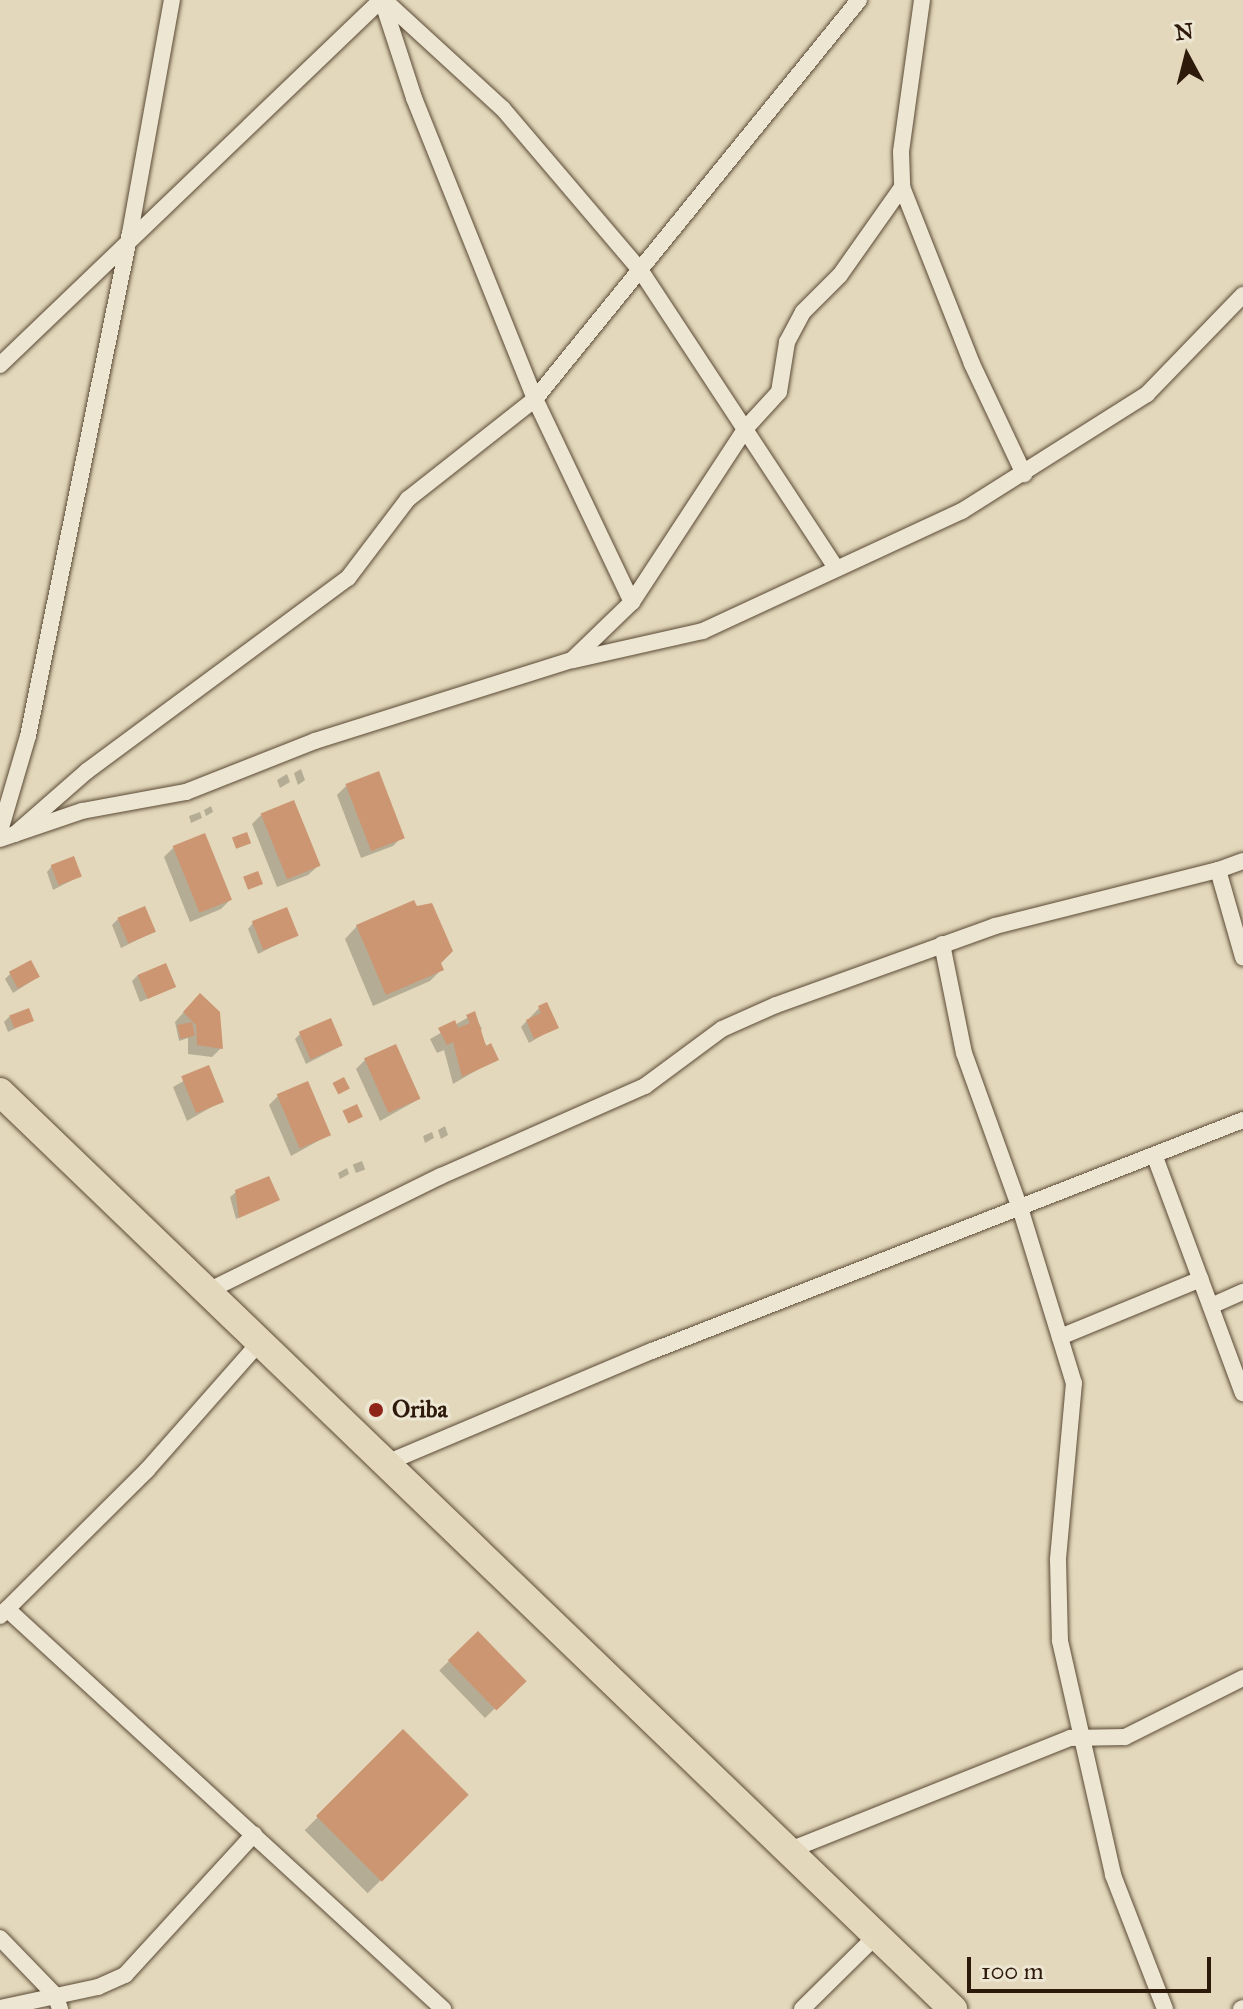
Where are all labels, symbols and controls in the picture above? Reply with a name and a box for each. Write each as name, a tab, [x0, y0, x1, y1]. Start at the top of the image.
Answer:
north arrow	[1147, 16, 1227, 96]
text: N	[1173, 17, 1195, 46]
place label: Oriba	[392, 1396, 448, 1424]
marker: Oriba	[367, 1401, 385, 1419]
scale bar	[971, 1941, 1215, 1991]
text: 100 m	[981, 1956, 1044, 1986]

